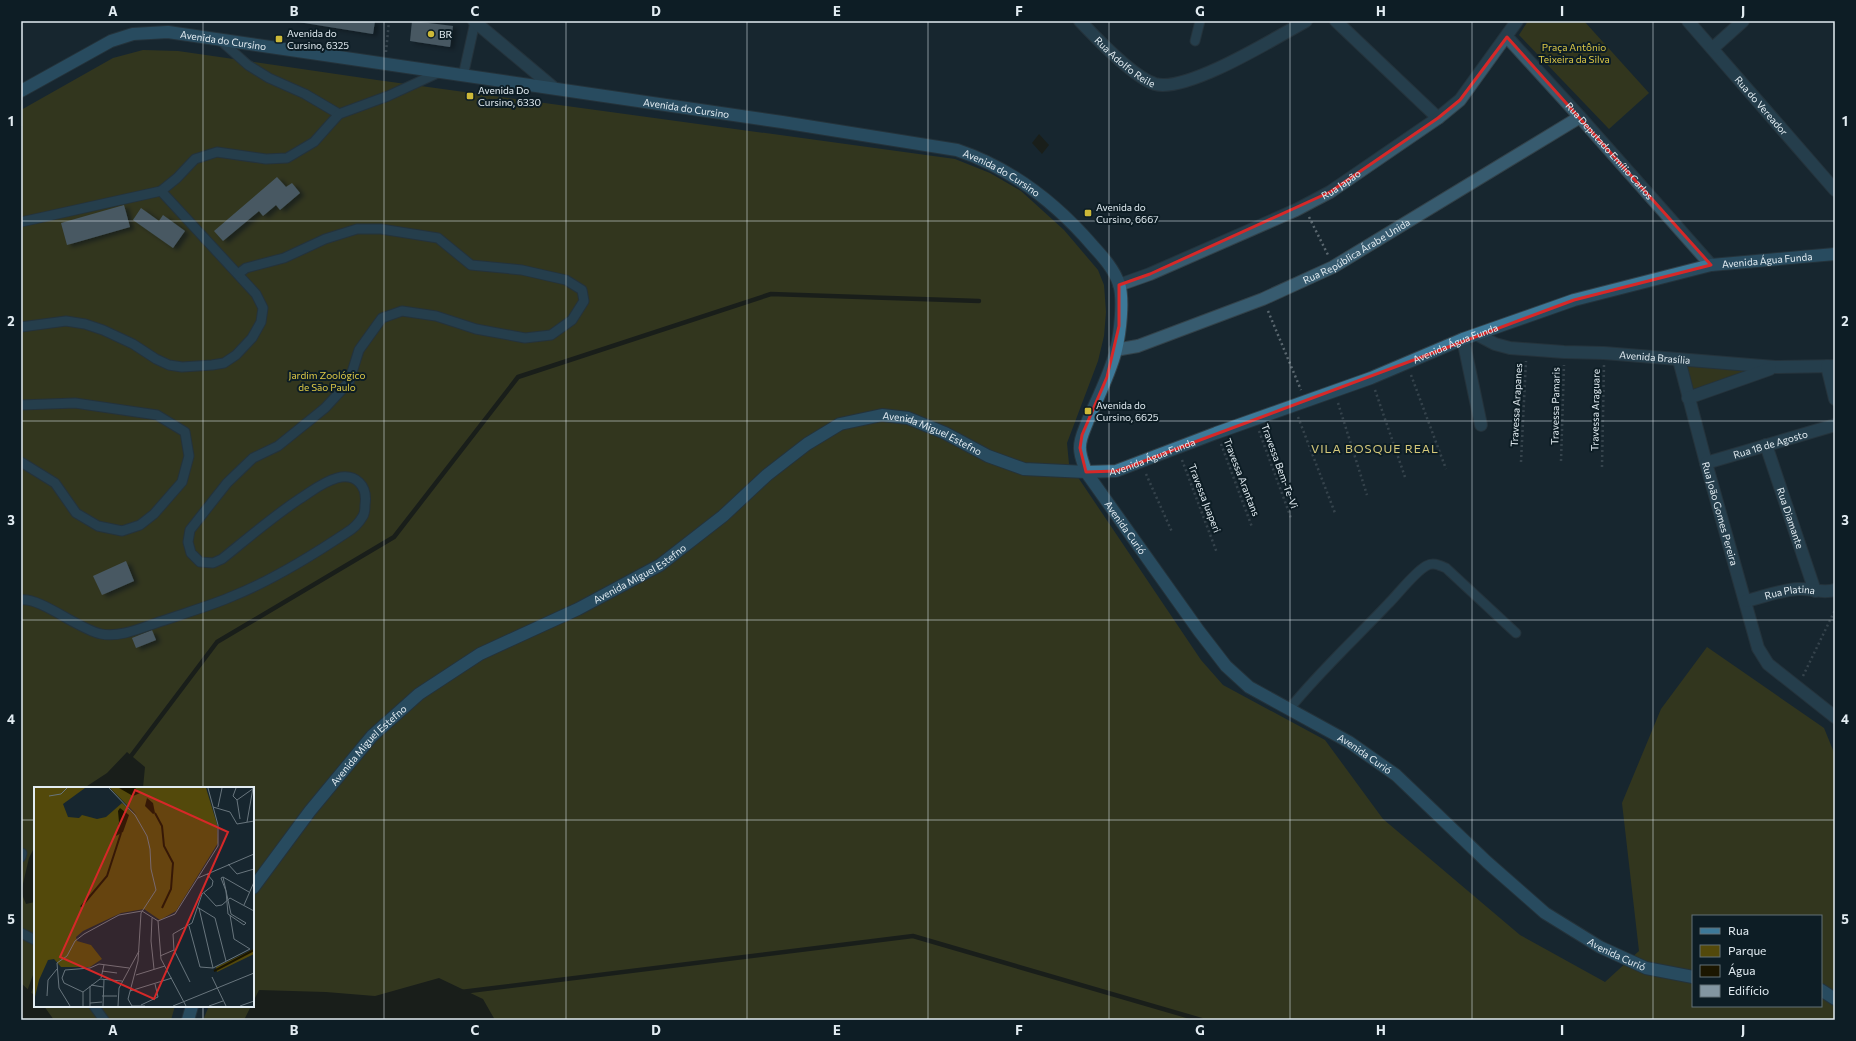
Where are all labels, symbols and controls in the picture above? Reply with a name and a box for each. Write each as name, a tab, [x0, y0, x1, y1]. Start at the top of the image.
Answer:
text: A	[108, 3, 118, 19]
text: B	[290, 3, 299, 19]
text: C	[471, 3, 480, 19]
text: D	[651, 3, 661, 19]
text: E	[833, 3, 841, 19]
text: F	[1015, 3, 1023, 19]
text: G	[1195, 3, 1205, 19]
text: H	[1376, 3, 1386, 19]
text: I	[1560, 3, 1564, 19]
text: J	[1741, 3, 1745, 19]
place label: Avenida do Cursino, 6325	[287, 27, 349, 51]
street label: Avenida do Cursino	[179, 28, 267, 52]
place label: BR	[439, 28, 452, 40]
marker: BR	[426, 29, 436, 39]
marker: Avenida do Cursino, 6325	[274, 34, 284, 44]
street label: Rua Adolfo Reile	[1092, 34, 1157, 90]
park label: Praça Antônio Teixeira da Silva	[1538, 41, 1610, 65]
street label: Rua do Vereador	[1732, 73, 1791, 138]
place label: Avenida Do Cursino, 6330	[478, 84, 541, 108]
marker: Avenida Do Cursino, 6330	[465, 91, 475, 101]
street label: Avenida do Cursino	[643, 96, 730, 120]
street label: Rua Deputado Emílio Carlos	[1563, 99, 1656, 202]
text: 1	[8, 113, 14, 129]
text: 1	[1842, 113, 1848, 129]
street label: Avenida do Cursino	[961, 147, 1043, 199]
street label: Rua Japão	[1319, 167, 1363, 202]
place label: Avenida do Cursino, 6667	[1096, 201, 1159, 225]
marker: Avenida do Cursino, 6667	[1083, 208, 1093, 218]
street label: Rua República Árabe Unida	[1301, 216, 1412, 286]
street label: Avenida Água Funda	[1721, 250, 1813, 270]
text: 2	[7, 313, 15, 329]
text: 2	[1841, 313, 1849, 329]
street label: Avenida Água Funda	[1411, 321, 1500, 366]
street label: Avenida Brasília	[1619, 348, 1691, 366]
street label: Travessa Arapanes	[1508, 362, 1524, 447]
street label: Travessa Pamaris	[1548, 367, 1562, 445]
park label: Jardim Zoológico de São Paulo	[288, 369, 366, 393]
street label: Travessa Araguare	[1588, 369, 1602, 451]
place label: Avenida do Cursino, 6625	[1096, 399, 1159, 423]
marker: Avenida do Cursino, 6625	[1083, 406, 1093, 416]
street label: Avenida Miguel Estefno	[882, 409, 984, 458]
street label: Travessa Bem-Te-Vi	[1259, 422, 1301, 510]
street label: Rua 18 de Agosto	[1732, 427, 1809, 461]
street label: Avenida Água Funda	[1109, 436, 1197, 477]
street label: Travessa Arantans	[1222, 436, 1263, 518]
district label: VILA BOSQUE REAL	[1311, 441, 1439, 455]
street label: Rua João Gomes Pereira	[1700, 460, 1741, 567]
street label: Travessa Juaperi	[1186, 462, 1224, 534]
street label: Rua Diamante	[1775, 486, 1806, 550]
street label: Avenida Curió	[1102, 498, 1149, 557]
text: 3	[7, 512, 15, 528]
text: 3	[1841, 512, 1849, 528]
street label: Avenida Miguel Estefno	[591, 541, 688, 606]
street label: Rua Platina	[1763, 583, 1816, 602]
street label: Avenida Miguel Estefno	[328, 702, 409, 788]
text: 4	[7, 711, 15, 727]
text: 4	[1841, 711, 1849, 727]
street label: Avenida Curió	[1336, 731, 1394, 776]
inset map	[34, 787, 254, 1007]
text: 5	[7, 911, 15, 927]
text: 5	[1841, 911, 1849, 927]
legend	[1692, 915, 1822, 1007]
text: Rua	[1728, 923, 1749, 937]
street label: Avenida Curió	[1586, 935, 1648, 973]
text: Parque	[1728, 943, 1766, 957]
text: Água	[1728, 963, 1756, 977]
text: Edifício	[1728, 983, 1769, 997]
text: A	[108, 1022, 118, 1038]
text: B	[290, 1022, 299, 1038]
text: C	[471, 1022, 480, 1038]
text: D	[651, 1022, 661, 1038]
text: E	[833, 1022, 841, 1038]
text: F	[1015, 1022, 1023, 1038]
text: G	[1195, 1022, 1205, 1038]
text: H	[1376, 1022, 1386, 1038]
text: I	[1560, 1022, 1564, 1038]
text: J	[1741, 1022, 1745, 1038]

